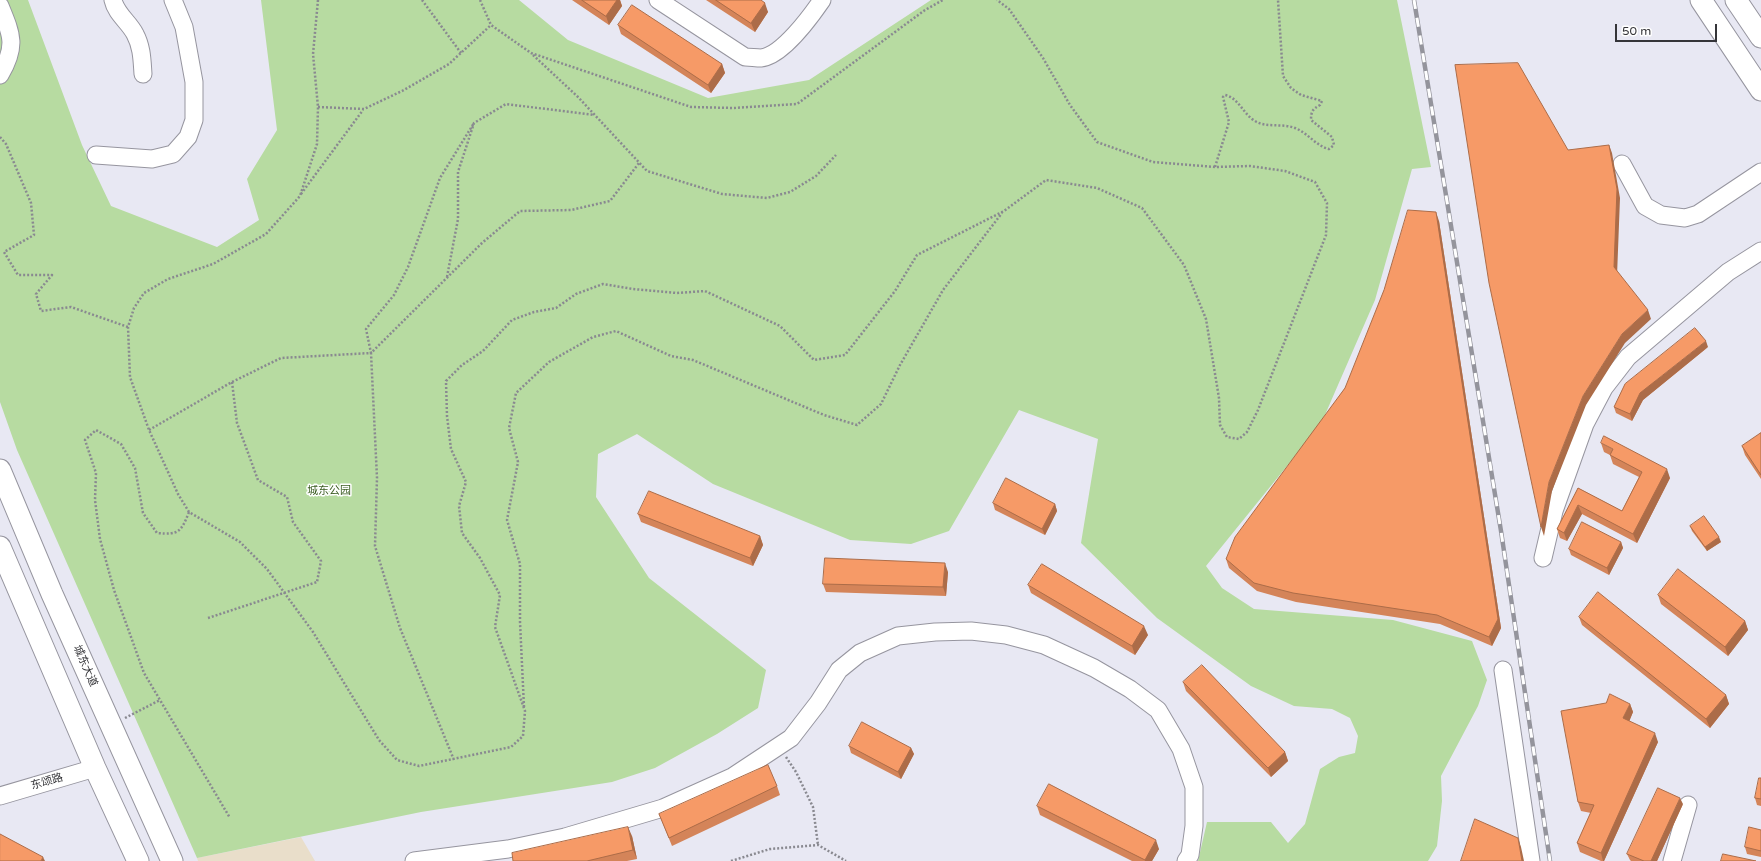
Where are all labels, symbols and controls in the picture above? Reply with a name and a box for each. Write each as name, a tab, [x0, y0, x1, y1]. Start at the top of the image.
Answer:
scale bar	[1617, 16, 1719, 42]
text: 50 m	[1622, 24, 1651, 38]
park label: 城东公园	[307, 484, 351, 498]
street label: 城东大道	[70, 643, 100, 689]
street label: 东颂路	[29, 771, 65, 793]

